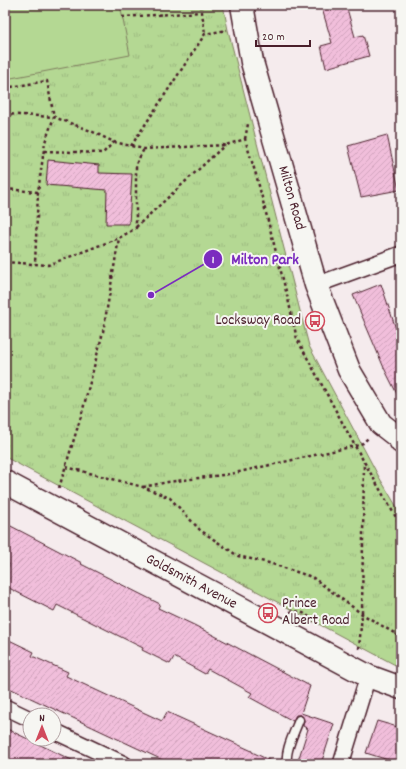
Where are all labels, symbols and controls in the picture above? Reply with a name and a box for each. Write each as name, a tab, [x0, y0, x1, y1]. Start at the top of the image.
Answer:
scale bar	[256, 22, 310, 48]
text: 20 m	[262, 29, 285, 46]
street label: Milton Road	[271, 163, 311, 233]
callout: Milton Park	[203, 245, 307, 273]
text: Milton Park	[231, 249, 299, 272]
text: 1	[212, 252, 215, 269]
place label: Locksway Road	[215, 310, 301, 332]
bus stop icon: Locksway Road	[304, 310, 326, 332]
street label: Goldsmith Avenue	[141, 549, 241, 616]
place label: Prince Albert Road	[282, 593, 349, 632]
bus stop icon: Prince Albert Road	[257, 602, 279, 624]
north arrow	[22, 707, 62, 747]
text: N	[39, 711, 45, 727]

